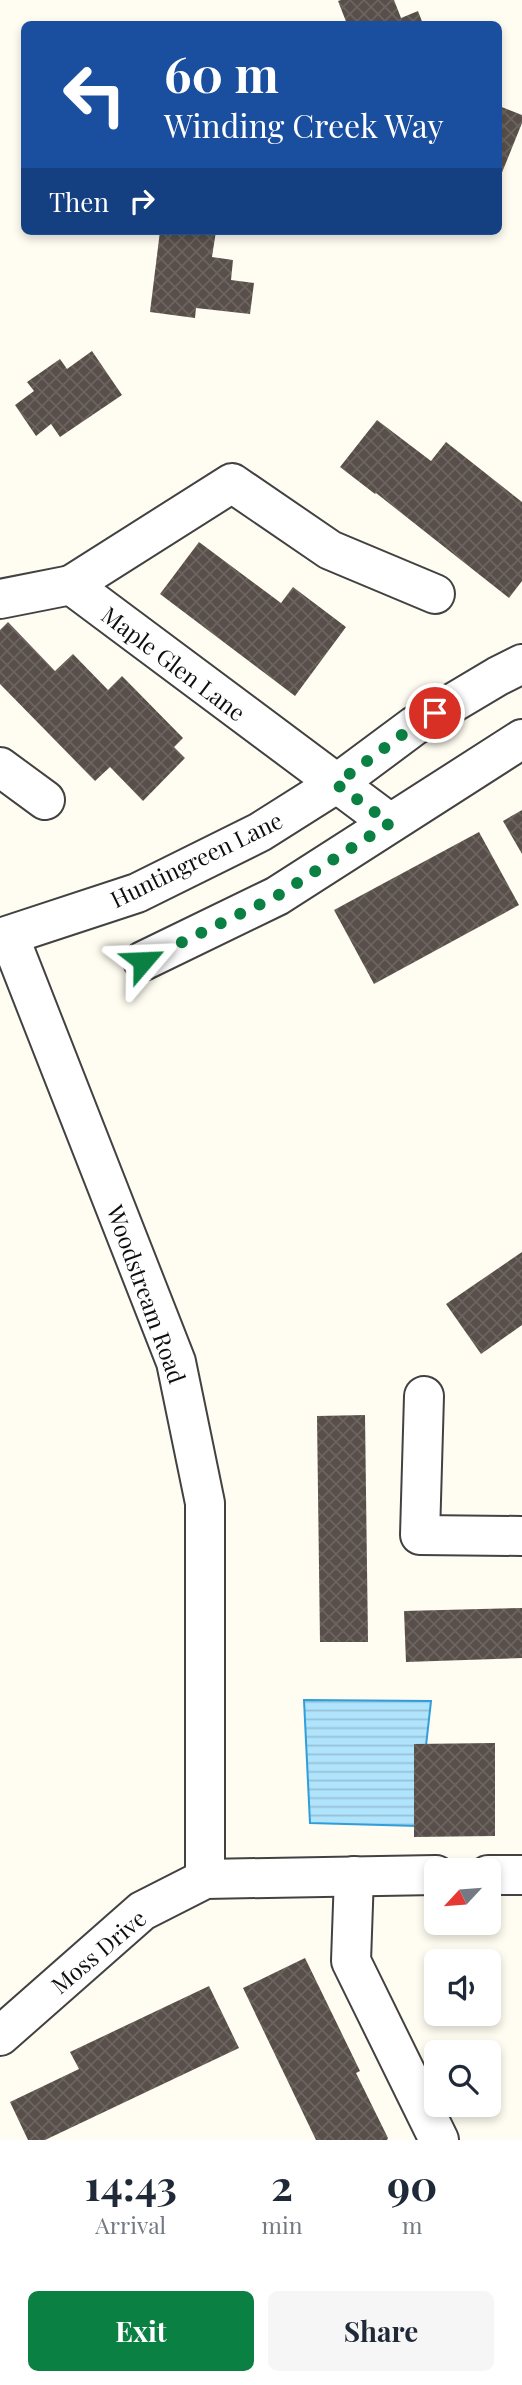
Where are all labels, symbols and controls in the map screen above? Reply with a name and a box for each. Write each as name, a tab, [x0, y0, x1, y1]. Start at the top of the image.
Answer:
text: 60 m	[164, 40, 279, 105]
icon: left	[49, 49, 140, 140]
text: Winding Creek Way	[164, 103, 444, 146]
icon: right	[123, 182, 161, 220]
text: Then	[49, 184, 109, 219]
street label: Maple Glen Lane	[96, 599, 252, 727]
pin	[405, 683, 465, 743]
icon: arrive	[416, 694, 454, 732]
street label: Huntingreen Lane	[105, 804, 287, 914]
position arrow	[106, 924, 180, 998]
street label: Woodstream Road	[100, 1200, 194, 1387]
north arrow	[424, 1858, 500, 1936]
map controls	[424, 1858, 501, 2117]
street label: Moss Drive	[44, 1902, 152, 2000]
button: sound	[424, 1949, 501, 2026]
button: search	[424, 2040, 501, 2117]
text: 14:43	[85, 2156, 177, 2212]
text: 2	[271, 2156, 293, 2212]
text: 90	[387, 2156, 437, 2212]
text: Arrival	[95, 2209, 166, 2240]
text: min	[262, 2209, 302, 2240]
text: m	[402, 2209, 422, 2240]
button: Exit	[28, 2291, 254, 2371]
button: Share	[268, 2291, 494, 2371]

